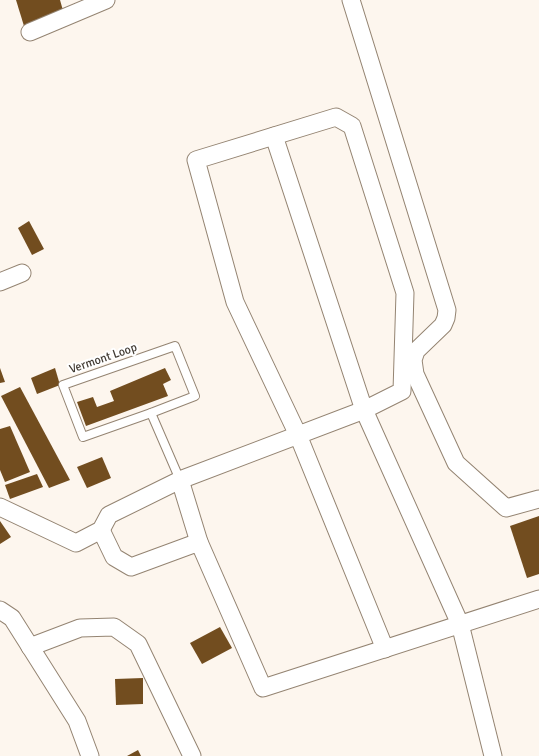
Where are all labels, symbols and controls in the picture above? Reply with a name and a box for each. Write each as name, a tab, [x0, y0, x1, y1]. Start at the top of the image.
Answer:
street label: Vermont Loop	[67, 340, 139, 377]

